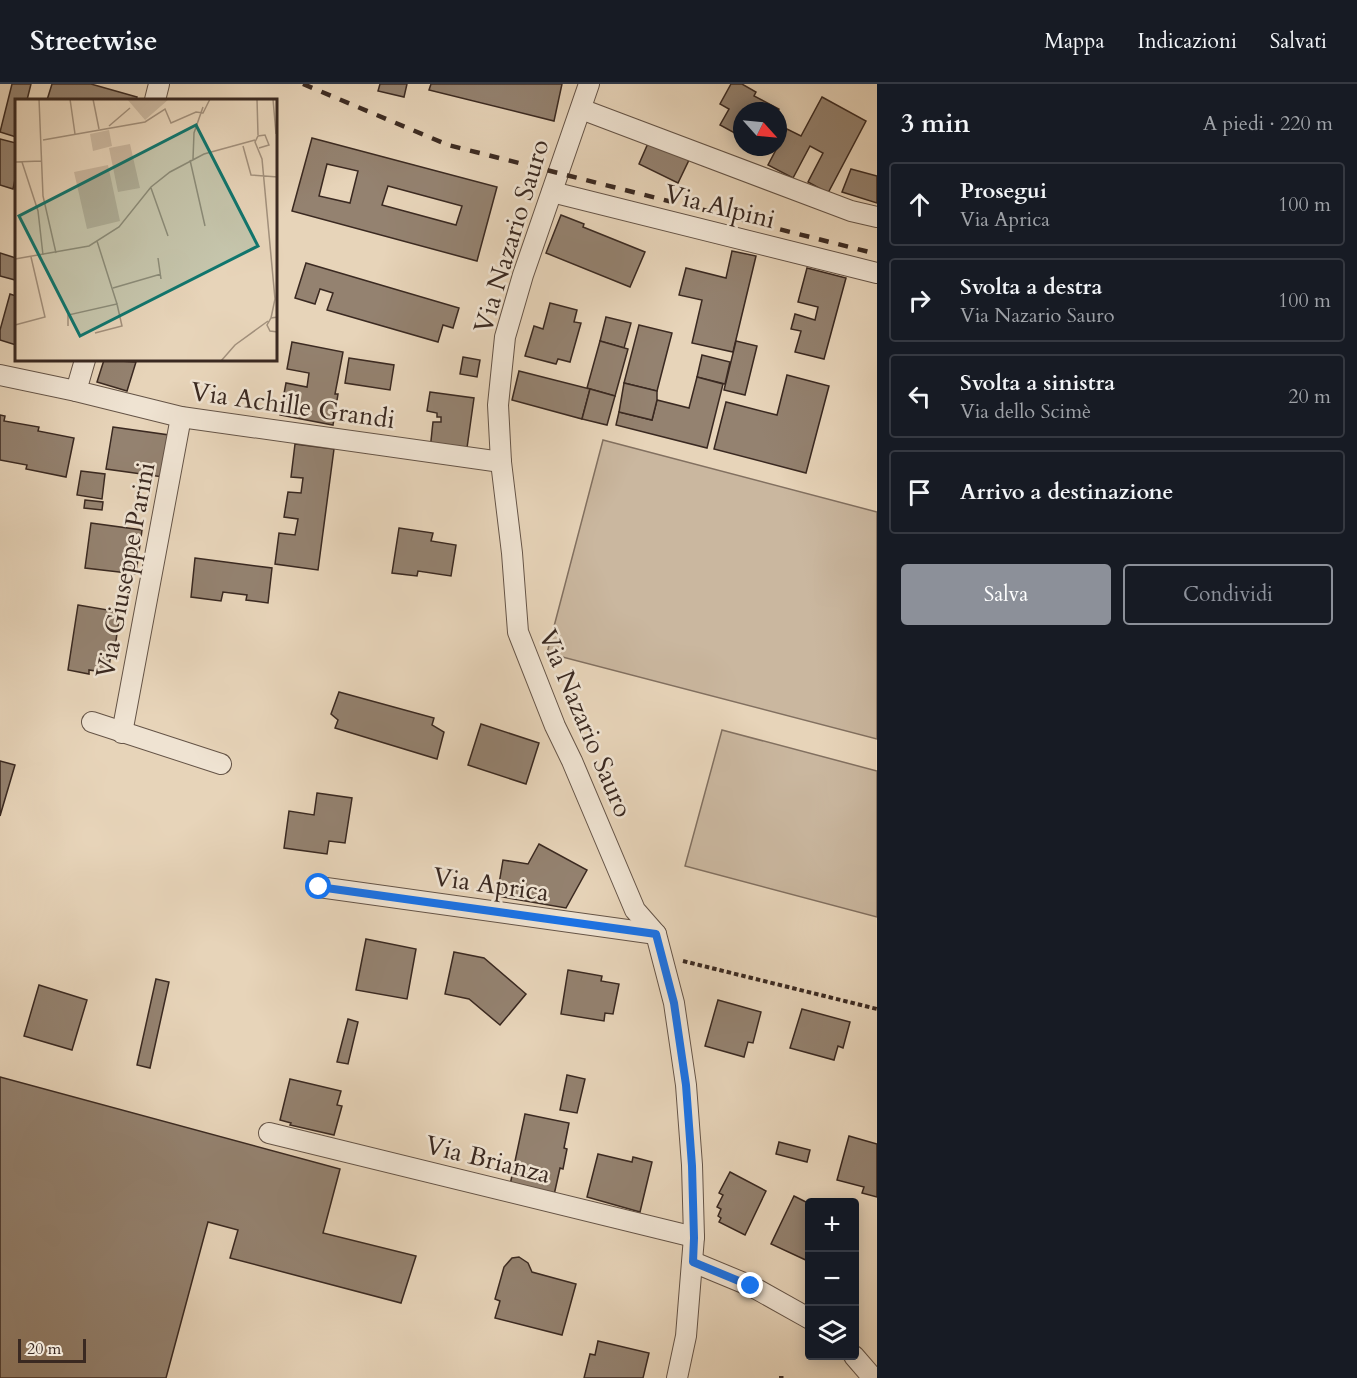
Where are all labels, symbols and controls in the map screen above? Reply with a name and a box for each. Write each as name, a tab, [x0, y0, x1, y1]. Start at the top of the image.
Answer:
text: Streetwise	[30, 22, 158, 60]
text: Mappa	[1044, 27, 1104, 56]
text: Indicazioni	[1137, 27, 1237, 56]
text: Salvati	[1270, 27, 1327, 56]
inset map	[15, 99, 278, 362]
north arrow	[733, 102, 787, 156]
text: 3 min	[901, 106, 970, 141]
text: A piedi · 220 m	[1203, 110, 1333, 137]
street label: Via Nazario Sauro	[465, 135, 558, 337]
street label: Via Alpini	[661, 176, 779, 237]
text: Prosegui	[960, 176, 1047, 206]
icon: ahead	[903, 188, 936, 221]
text: 100 m	[1278, 191, 1331, 218]
text: Via Aprica	[960, 206, 1050, 233]
text: Svolta a destra	[960, 272, 1102, 302]
icon: right	[903, 284, 936, 317]
text: 100 m	[1278, 287, 1331, 314]
text: Via Nazario Sauro	[960, 302, 1114, 329]
text: Svolta a sinistra	[960, 368, 1115, 398]
street label: Via Achille Grandi	[189, 374, 397, 437]
icon: left	[903, 380, 936, 413]
text: 20 m	[1288, 383, 1331, 410]
text: Via dello Scimè	[960, 398, 1091, 425]
street label: Via Giuseppe Parini	[87, 459, 164, 681]
icon: arrive	[903, 476, 936, 509]
text: Arrivo a destinazione	[960, 477, 1173, 507]
button: Salva	[901, 564, 1111, 625]
button: Condividi	[1123, 564, 1333, 625]
street label: Via Nazario Sauro	[530, 624, 641, 822]
street label: Via Aprica	[431, 859, 551, 910]
route start	[305, 873, 331, 899]
street label: Via Brianza	[422, 1127, 554, 1192]
map controls	[805, 1198, 859, 1360]
button: +	[805, 1198, 859, 1252]
button: −	[805, 1252, 859, 1306]
route end	[737, 1272, 763, 1298]
button: layers	[805, 1306, 859, 1360]
scale bar	[18, 1336, 86, 1364]
text: 20 m	[27, 1338, 61, 1360]

